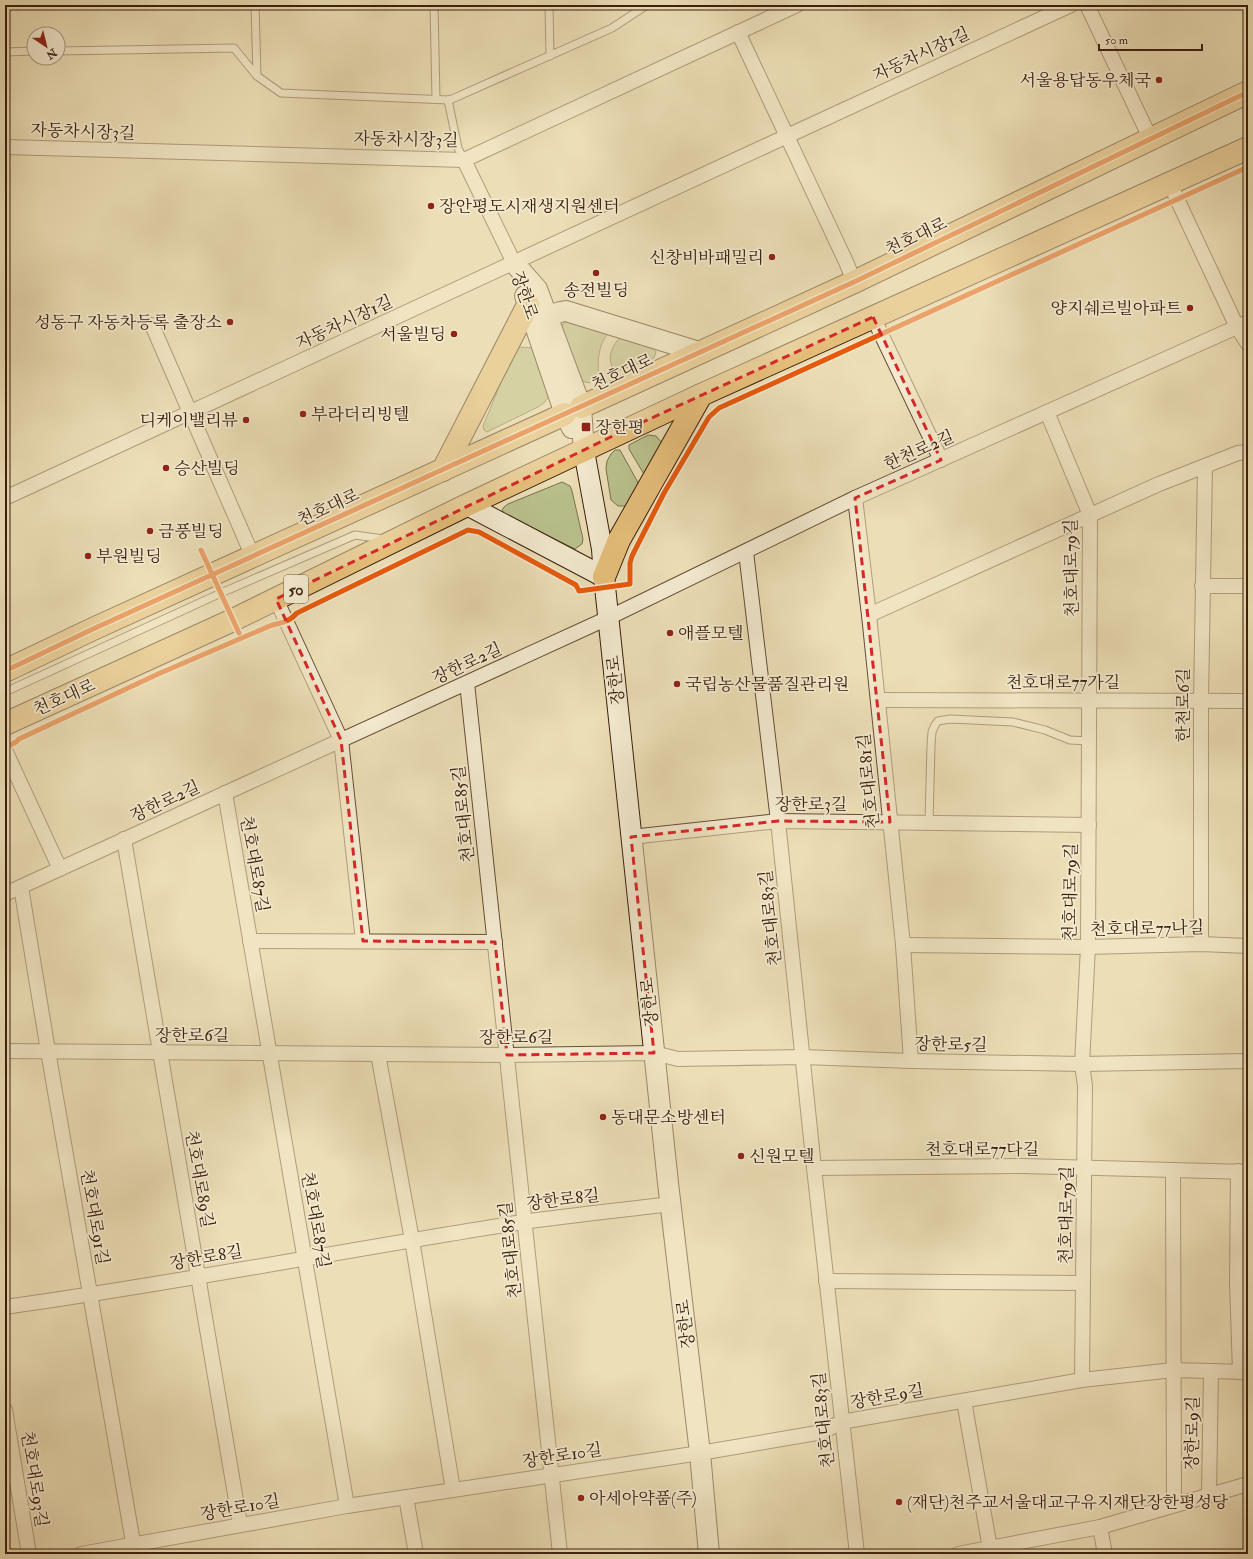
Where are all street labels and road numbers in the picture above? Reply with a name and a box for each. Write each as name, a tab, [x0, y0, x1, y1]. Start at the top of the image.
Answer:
street label: 자동차시장1길	[869, 23, 973, 86]
street label: 자동차시장3길	[30, 119, 136, 144]
street label: 자동차시장3길	[353, 128, 459, 151]
street label: 천호대로	[882, 212, 951, 260]
street label: 장한로	[507, 268, 543, 322]
street label: 자동차시장1길	[292, 291, 396, 354]
street label: 천호대로	[588, 349, 657, 396]
street label: 한천로2길	[881, 426, 957, 475]
street label: 천호대로	[294, 484, 363, 531]
street label: 천호대로79길	[1060, 519, 1083, 617]
road number: 50	[284, 575, 308, 603]
street label: 장한로2길	[429, 638, 505, 689]
street label: 장한로	[602, 654, 629, 706]
street label: 한천로6길	[1173, 668, 1194, 742]
street label: 천호대로77가길	[1006, 672, 1120, 693]
street label: 천호대로	[30, 674, 99, 720]
street label: 천호대로81길	[853, 732, 884, 830]
street label: 천호대로85길	[448, 764, 479, 864]
street label: 장한로2길	[127, 776, 203, 827]
street label: 장한로3길	[775, 794, 847, 815]
street label: 천호대로87길	[236, 814, 273, 914]
street label: 천호대로79길	[1059, 843, 1082, 941]
street label: 천호대로83길	[755, 869, 786, 967]
street label: 천호대로77나길	[1090, 917, 1204, 940]
street label: 장한로	[636, 976, 663, 1028]
street label: 장한로6길	[155, 1025, 229, 1046]
street label: 장한로6길	[479, 1027, 553, 1048]
street label: 장한로5길	[914, 1033, 988, 1056]
street label: 천호대로89길	[181, 1129, 218, 1230]
street label: 천호대로77다길	[925, 1139, 1039, 1160]
street label: 천호대로79길	[1055, 1166, 1078, 1264]
street label: 천호대로91길	[76, 1168, 113, 1267]
street label: 천호대로87길	[297, 1170, 334, 1270]
street label: 장한로8길	[525, 1185, 601, 1214]
street label: 천호대로85길	[495, 1200, 526, 1300]
street label: 장한로8길	[168, 1241, 244, 1274]
street label: 장한로	[672, 1298, 699, 1350]
street label: 천호대로83길	[808, 1371, 839, 1469]
street label: 장한로9길	[849, 1380, 926, 1413]
street label: 장한로9길	[1181, 1396, 1204, 1470]
street label: 천호대로93길	[17, 1429, 52, 1529]
street label: 장한로10길	[521, 1439, 603, 1472]
street label: 장한로10길	[199, 1490, 281, 1525]

